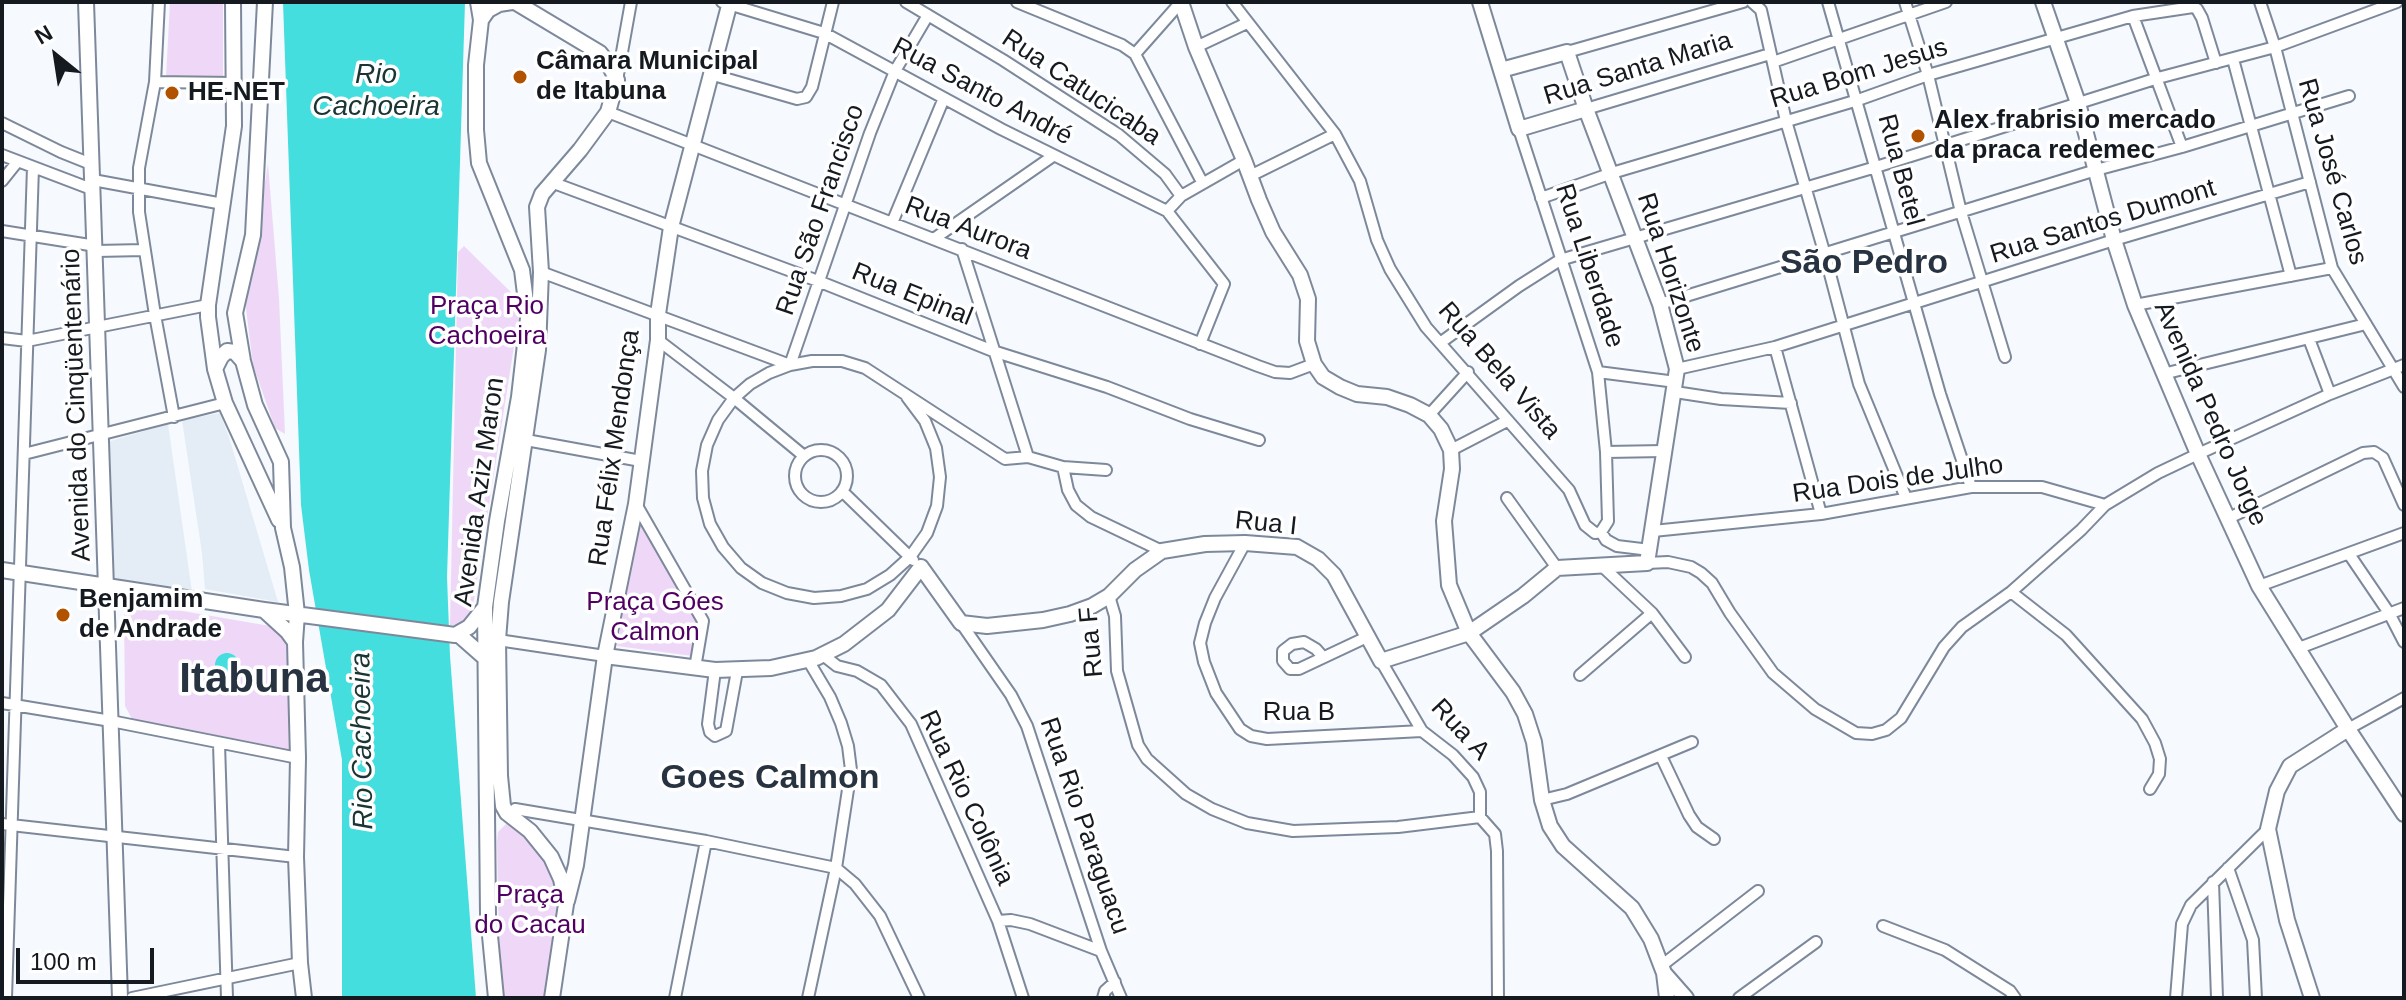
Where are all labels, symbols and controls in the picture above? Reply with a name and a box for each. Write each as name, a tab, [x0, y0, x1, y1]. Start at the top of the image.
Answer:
north arrow	[16, 16, 96, 96]
text: N	[31, 20, 57, 50]
street label: Rua Catucicaba	[996, 23, 1166, 153]
street label: Rua Santa Maria	[1540, 26, 1736, 112]
street label: Rua Santo André	[887, 31, 1077, 153]
street label: Rua Bom Jesus	[1767, 32, 1951, 116]
place label: Câmara Municipal de Itabuna	[536, 46, 759, 108]
water label: Rio Cachoeira	[312, 58, 440, 124]
marker: Câmara Municipal de Itabuna	[511, 68, 529, 86]
street label: Rua José Carlos	[2291, 75, 2373, 269]
place label: HE-NET	[188, 77, 285, 109]
marker: HE-NET	[163, 84, 181, 102]
street label: Rua São Francisco	[770, 100, 872, 320]
place label: Alex frabrisio mercado da praca redemec	[1934, 105, 2216, 166]
street label: Rua Betel	[1870, 111, 1930, 229]
marker: Alex frabrisio mercado da praca redemec	[1909, 127, 1927, 145]
street label: Rua Santos Dumont	[1986, 173, 2220, 271]
street label: Rua Liberdade	[1548, 180, 1630, 352]
street label: Rua Horizonte	[1629, 189, 1711, 357]
street label: Rua Aurora	[900, 191, 1036, 267]
district label: São Pedro	[1780, 244, 1948, 284]
street label: Avenida do Cinqüentenário	[56, 248, 98, 562]
street label: Rua Epinal	[847, 257, 977, 333]
park label: Praça Rio Cachoeira	[428, 291, 546, 352]
street label: Rua Bela Vista	[1431, 296, 1567, 446]
street label: Avenida Pedro Jorge	[2146, 297, 2274, 531]
street label: Rua Félix Mendonça	[583, 328, 647, 568]
street label: Avenida Aziz Maron	[448, 376, 512, 608]
street label: Rua Dois de Julho	[1791, 450, 2005, 510]
street label: Rua I	[1233, 505, 1299, 543]
place label: Benjamim de Andrade	[79, 584, 222, 646]
park label: Praça Góes Calmon	[586, 587, 724, 648]
street label: Rua F	[1073, 605, 1111, 679]
marker: Benjamim de Andrade	[54, 606, 72, 624]
water label: Rio Cachoeira	[345, 652, 381, 830]
district label: Itabuna	[179, 655, 329, 705]
street label: Rua A	[1424, 693, 1496, 767]
street label: Rua B	[1263, 697, 1335, 729]
street label: Rua Rio Colônia	[912, 706, 1020, 890]
street label: Rua Rio Paraguacu	[1032, 714, 1136, 938]
district label: Goes Calmon	[660, 759, 880, 799]
park label: Praça do Cacau	[474, 880, 586, 942]
scale bar	[20, 932, 158, 982]
text: 100 m	[30, 948, 97, 975]

